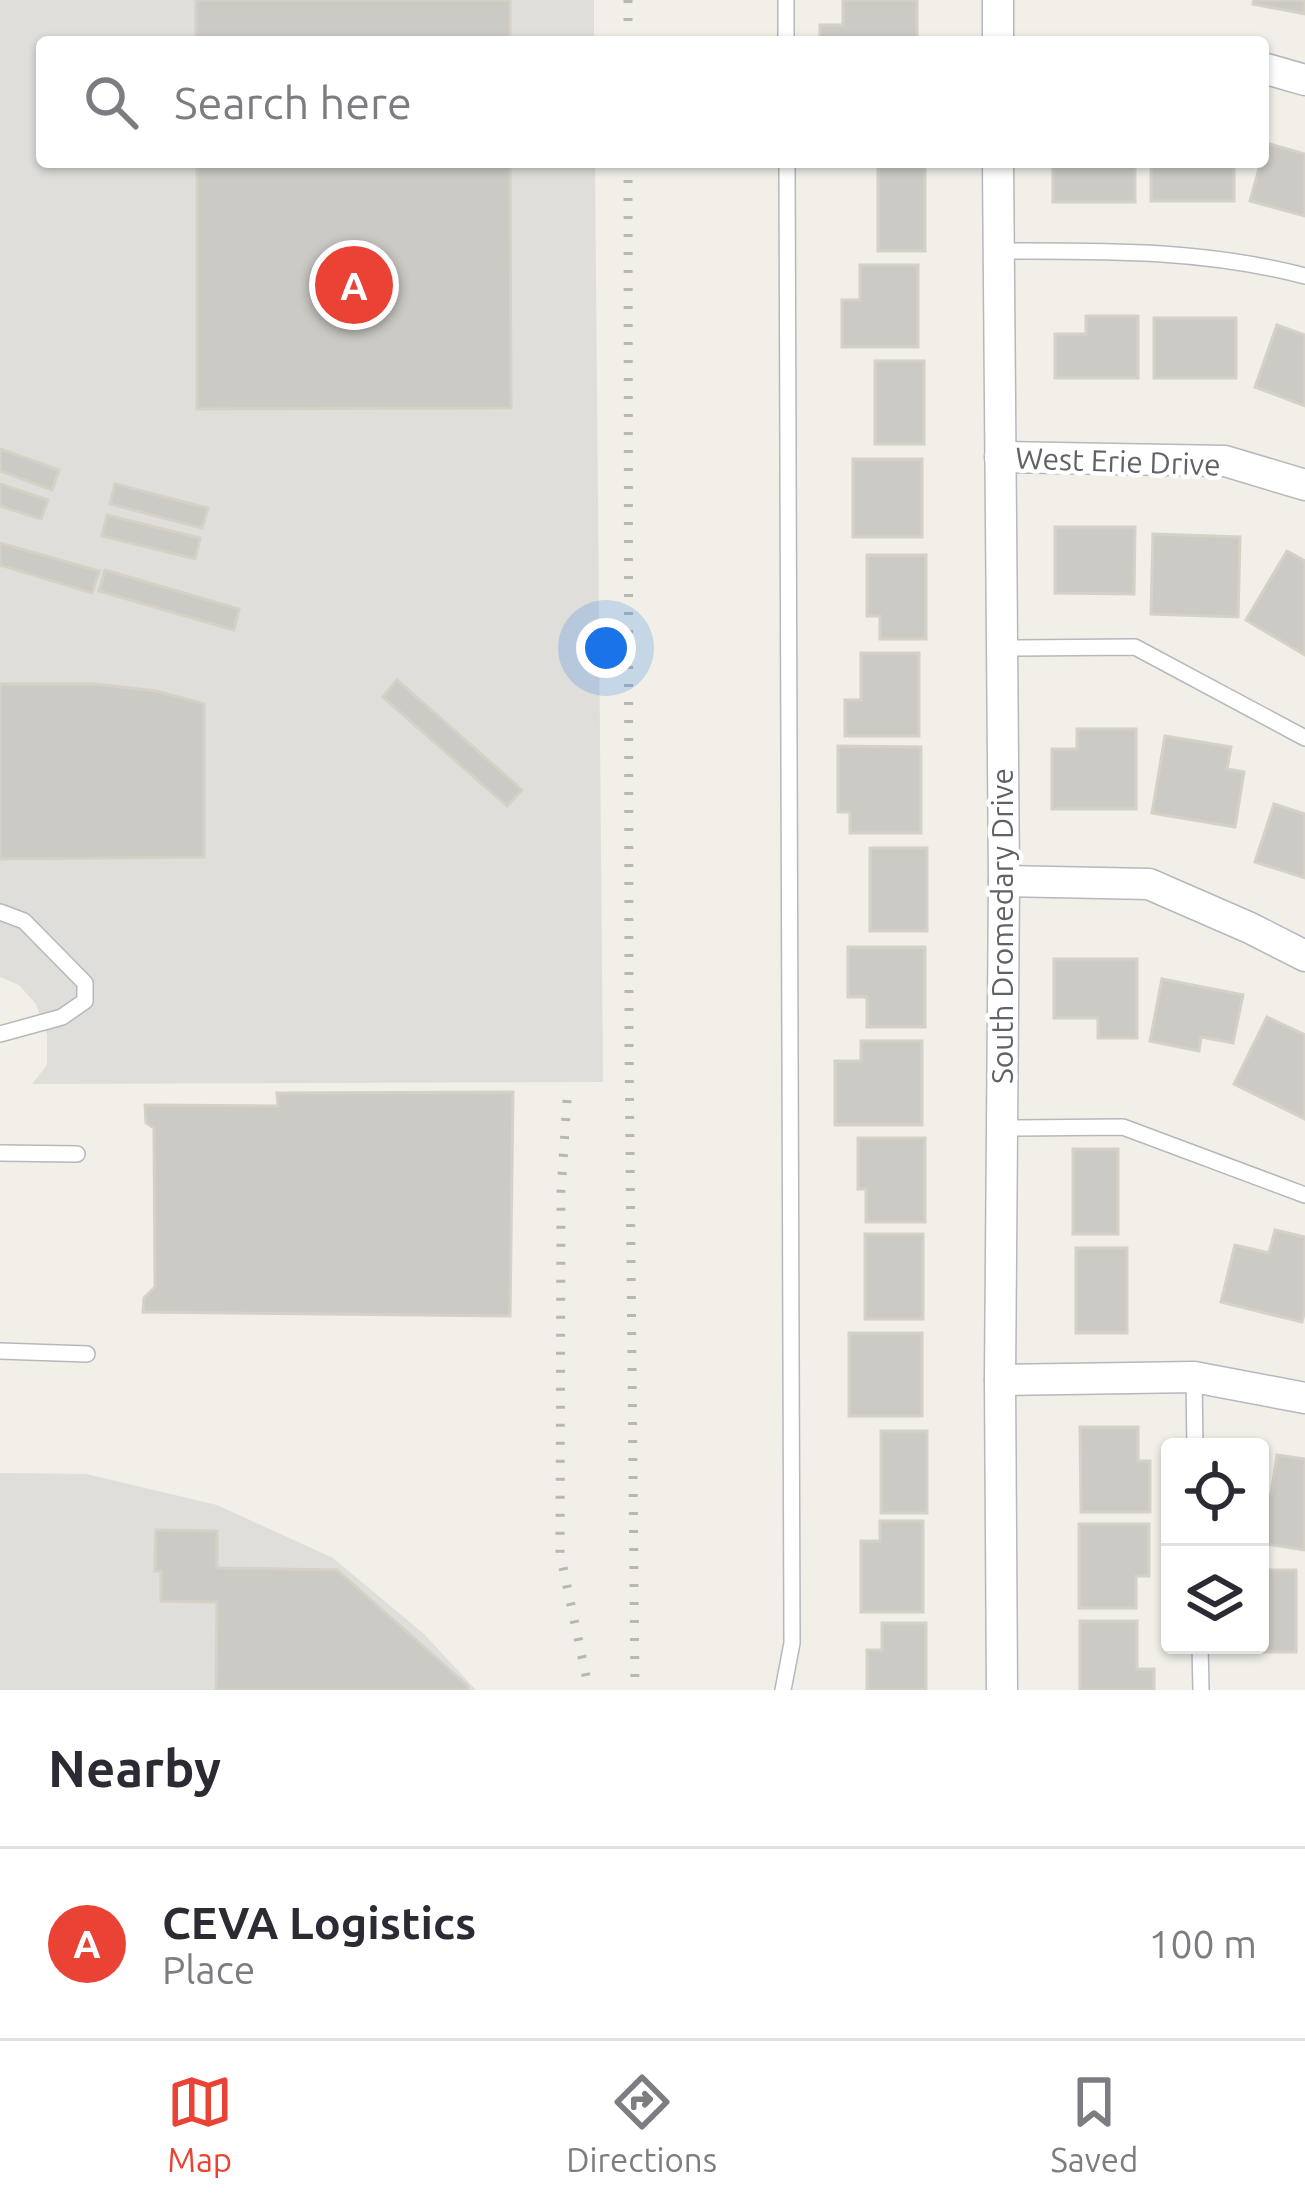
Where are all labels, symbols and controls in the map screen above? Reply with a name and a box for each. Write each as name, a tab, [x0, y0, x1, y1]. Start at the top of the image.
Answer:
search box	[36, 36, 1269, 168]
icon: search	[78, 69, 144, 135]
text: Search here	[174, 77, 412, 128]
pin: A	[315, 240, 393, 330]
street label: West Erie Drive	[1015, 440, 1221, 482]
your location	[576, 618, 636, 678]
street label: South Dromedary Drive	[985, 768, 1019, 1084]
map controls	[1161, 1438, 1269, 1654]
button: locate	[1161, 1438, 1269, 1546]
button: layers	[1161, 1546, 1269, 1654]
text: Nearby	[48, 1739, 221, 1797]
text: CEVA Logistics	[162, 1897, 476, 1948]
text: A	[73, 1922, 101, 1965]
text: 100 m	[1148, 1922, 1257, 1965]
text: Place	[162, 1948, 255, 1991]
tab: Map	[167, 2069, 233, 2178]
tab: Directions	[566, 2069, 717, 2178]
tab: Saved	[1050, 2069, 1138, 2178]

